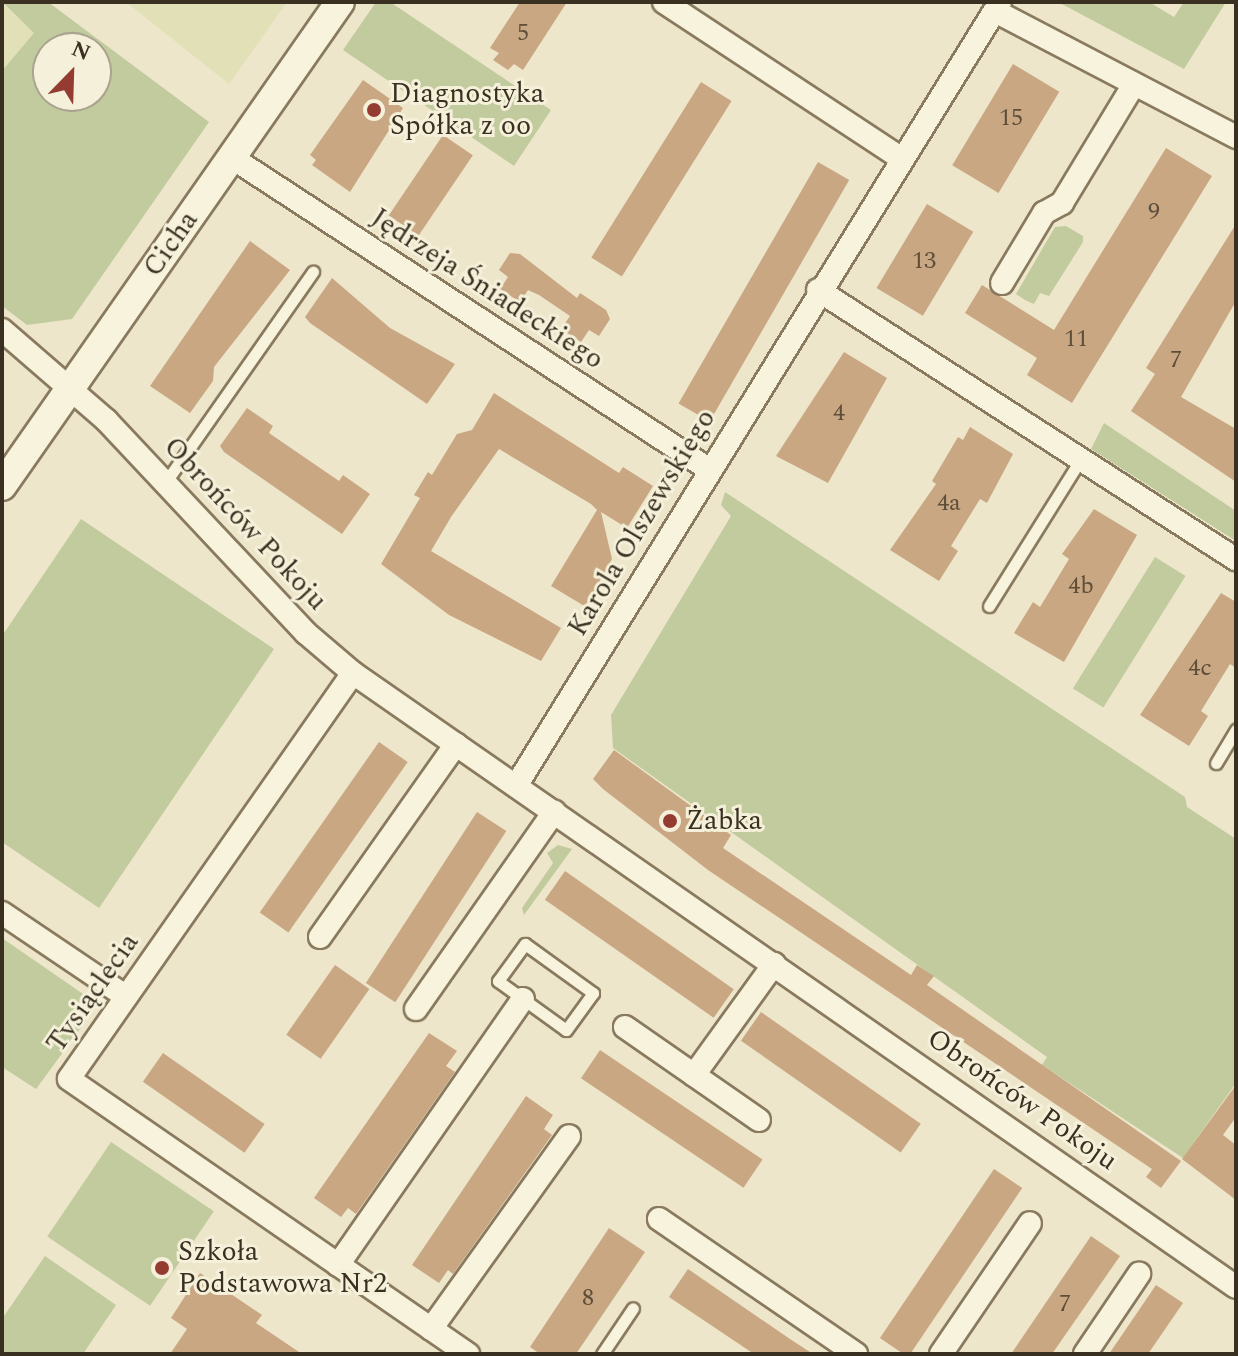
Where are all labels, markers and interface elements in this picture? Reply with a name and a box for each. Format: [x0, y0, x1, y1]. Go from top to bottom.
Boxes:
house number: 5 [517, 20, 529, 48]
north arrow [32, 32, 112, 112]
text: N [66, 33, 95, 70]
place label: Diagnostyka Spółka z oo [390, 77, 545, 143]
marker: Diagnostyka Spółka z oo [365, 101, 383, 119]
house number: 15 [999, 105, 1023, 133]
house number: 9 [1148, 199, 1160, 227]
street label: Jędrzeja Śniadeckiego [364, 201, 610, 377]
street label: Cicha [136, 205, 206, 283]
house number: 13 [912, 248, 936, 276]
house number: 11 [1064, 326, 1088, 354]
house number: 7 [1170, 347, 1182, 375]
house number: 4 [833, 400, 845, 428]
street label: Karola Olszewskiego [561, 404, 723, 642]
street label: Obrońców Pokoju [156, 430, 334, 618]
house number: 4a [937, 490, 961, 518]
house number: 4b [1068, 573, 1094, 601]
house number: 4c [1188, 655, 1212, 683]
place label: Żabka [686, 804, 762, 838]
marker: Żabka [661, 812, 679, 830]
street label: Tysiąclecia [40, 927, 146, 1059]
street label: Obrońców Pokoju [920, 1022, 1124, 1178]
place label: Szkoła Podstawowa Nr2 [178, 1235, 387, 1301]
marker: Szkoła Podstawowa Nr2 [153, 1259, 171, 1277]
house number: 8 [582, 1285, 594, 1313]
house number: 7 [1059, 1291, 1071, 1319]

